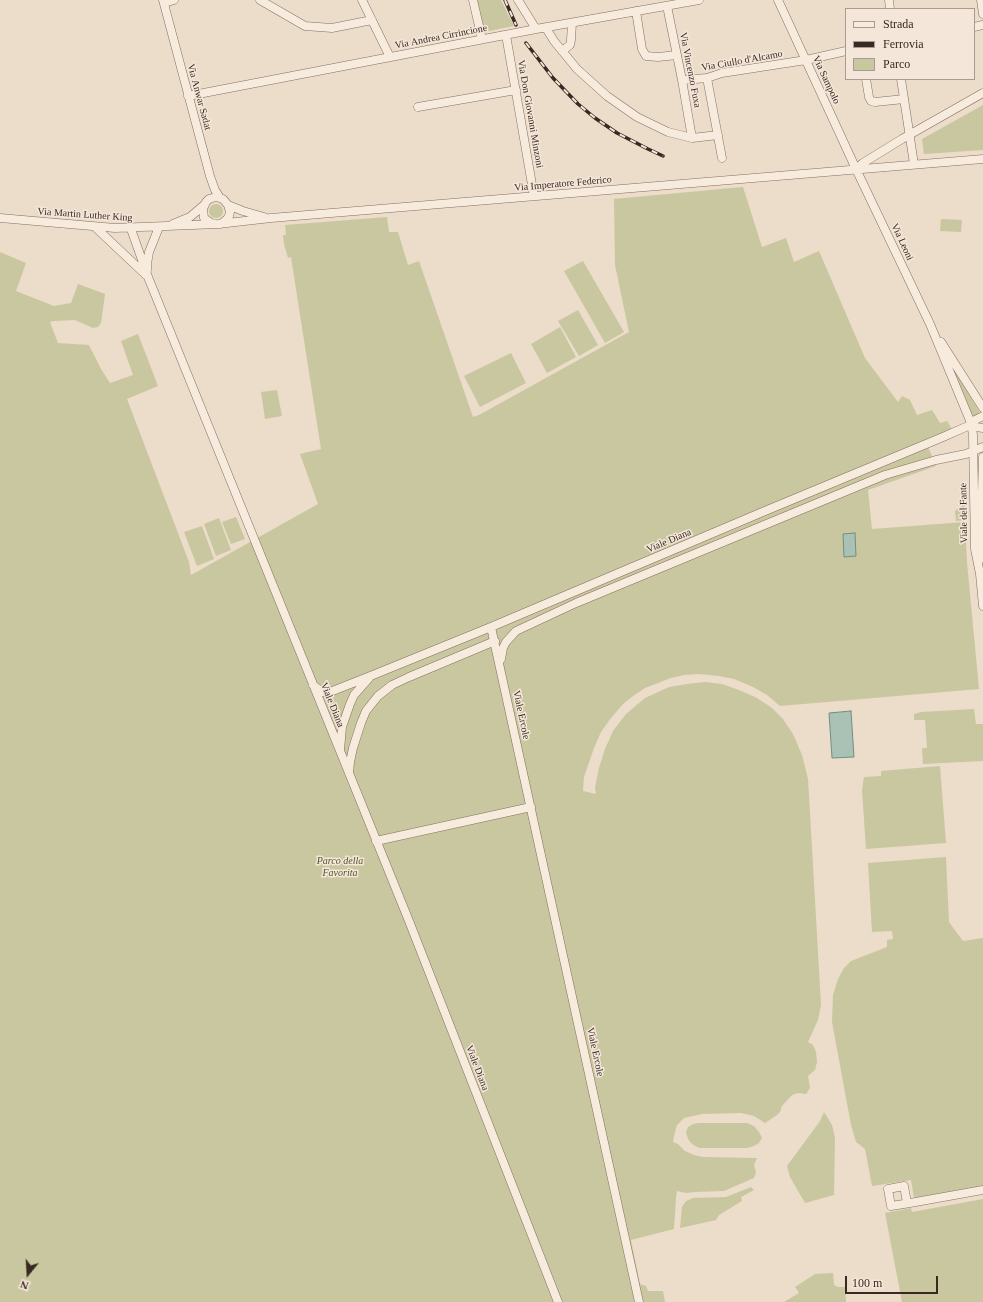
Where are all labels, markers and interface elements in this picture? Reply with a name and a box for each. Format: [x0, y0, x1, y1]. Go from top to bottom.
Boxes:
legend [845, 8, 975, 80]
text: Strada [883, 17, 914, 31]
street label: Via Andrea Cirrincione [394, 22, 488, 52]
street label: Via Vincenzo Fuxa [677, 31, 703, 109]
text: Ferrovia [883, 37, 924, 51]
street label: Via Ciullo d'Alcamo [700, 48, 784, 74]
street label: Via Sampolo [810, 54, 842, 106]
text: Parco [883, 57, 910, 71]
street label: Via Don Giovanni Minzoni [515, 59, 545, 169]
street label: Via Anwar Sadat [184, 62, 214, 132]
street label: Via Imperatore Federico [514, 174, 612, 194]
street label: Via Martin Luther King [37, 206, 133, 224]
street label: Via Leoni [888, 221, 916, 263]
street label: Viale del Fante [957, 483, 971, 543]
street label: Viale Diana [645, 526, 693, 556]
street label: Viale Diana [318, 681, 346, 729]
street label: Viale Ercole [510, 689, 532, 741]
park label: Parco della Favorita [317, 855, 363, 878]
street label: Viale Ercole [584, 1026, 606, 1078]
street label: Viale Diana [463, 1044, 491, 1092]
north arrow [8, 1254, 48, 1294]
scale bar [847, 1268, 940, 1294]
text: 100 m [852, 1276, 882, 1290]
text: N [19, 1278, 30, 1292]

